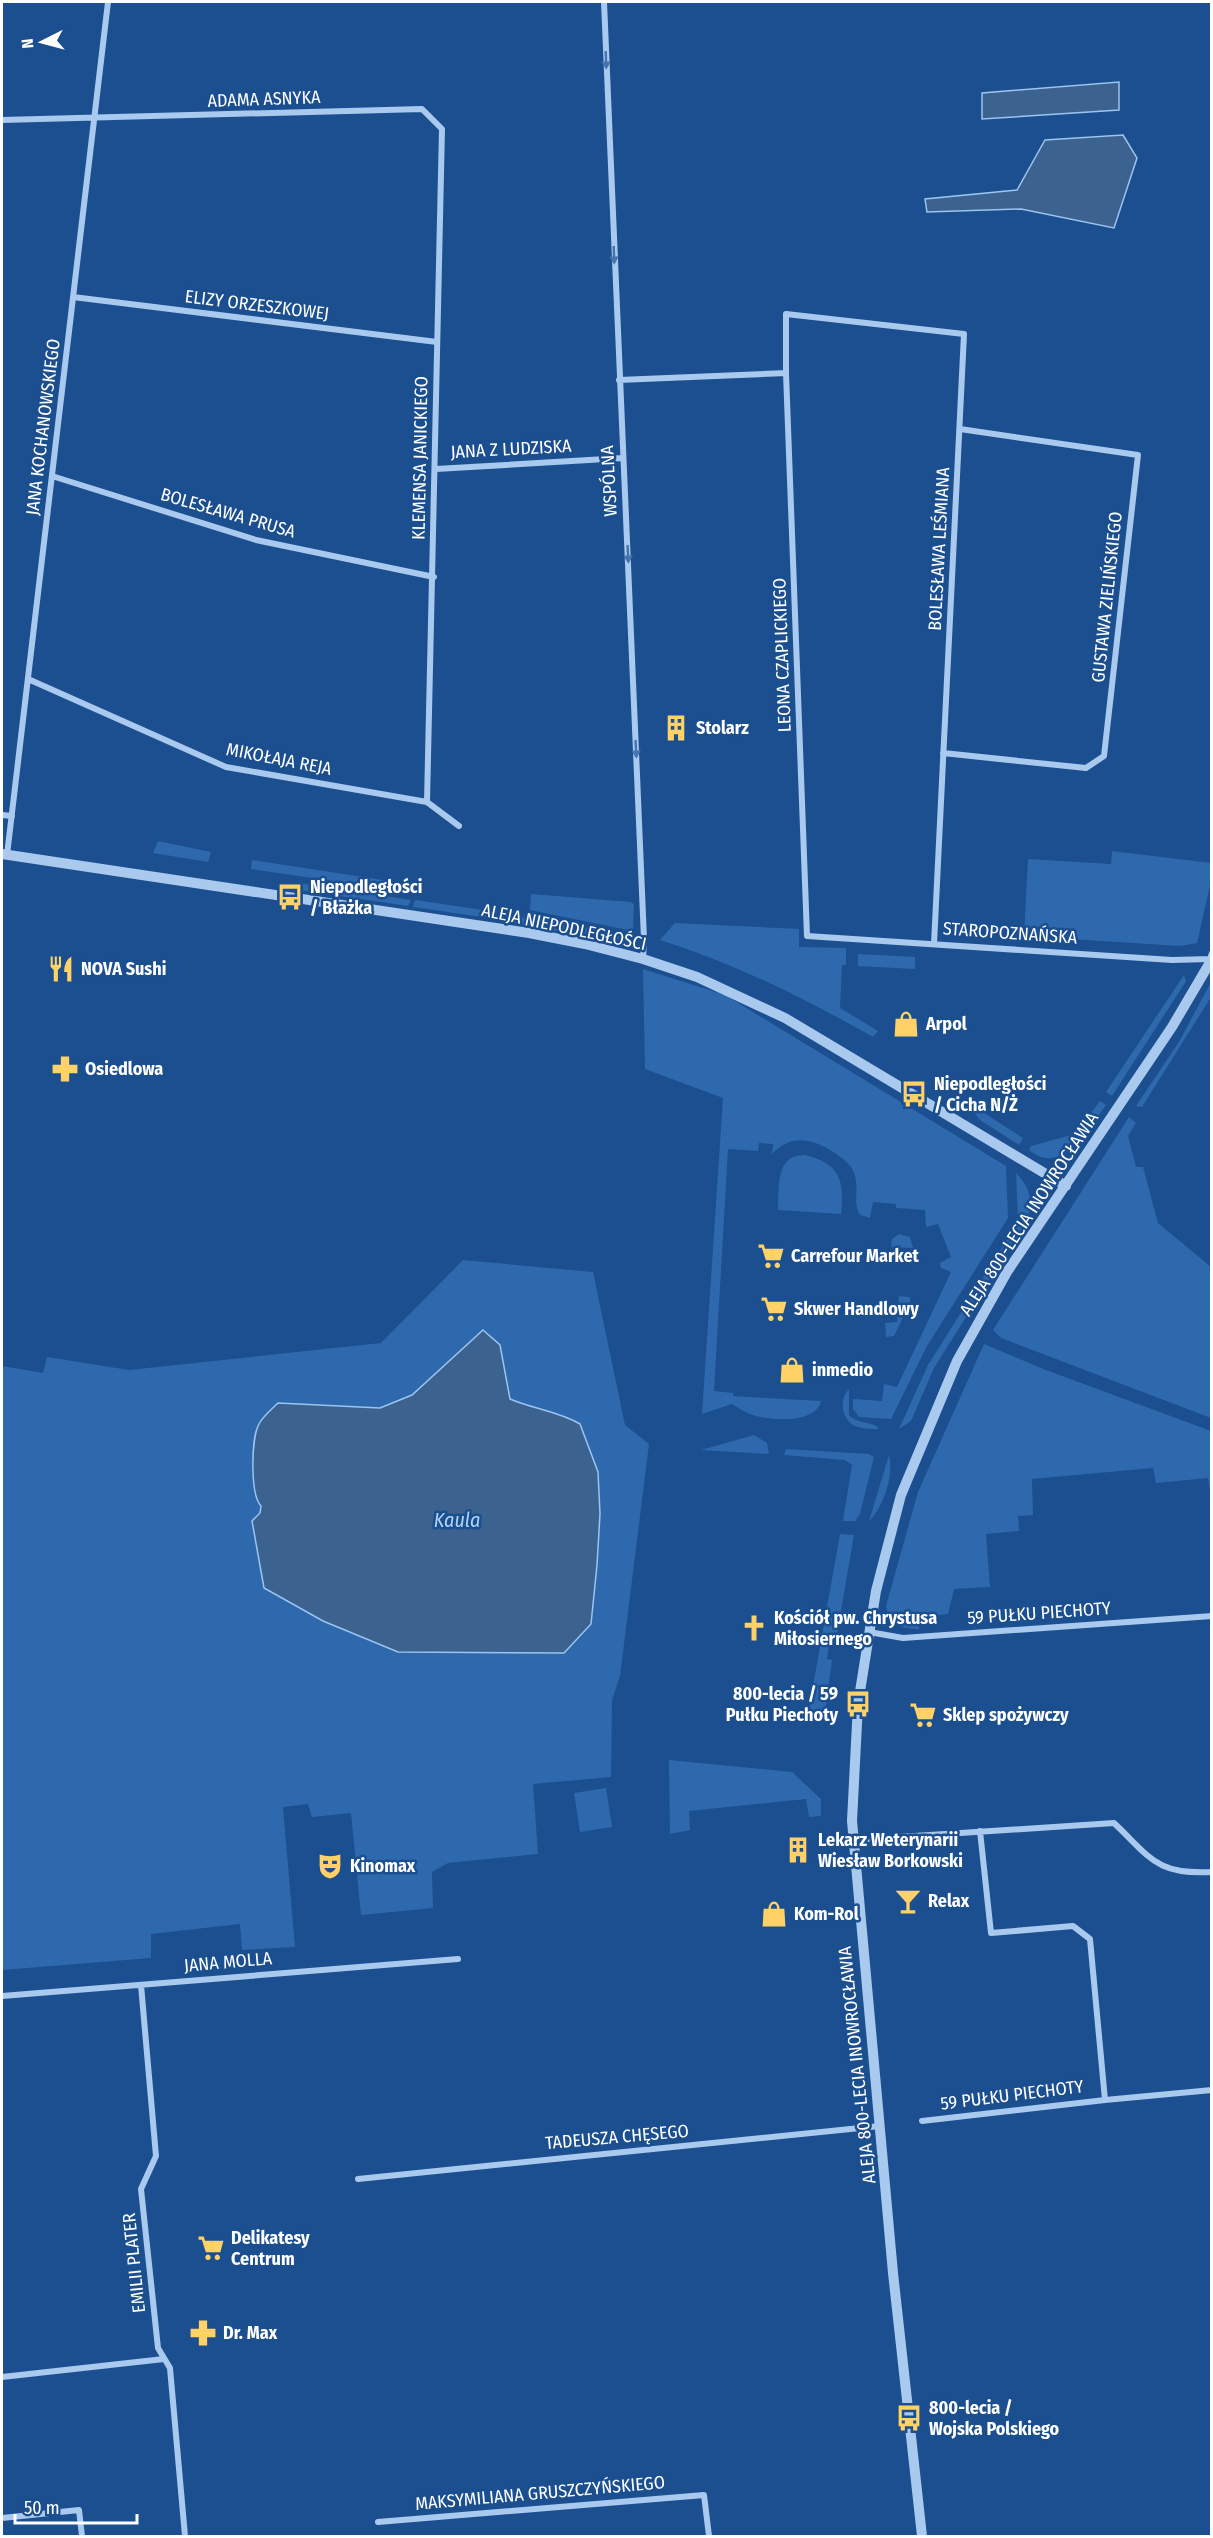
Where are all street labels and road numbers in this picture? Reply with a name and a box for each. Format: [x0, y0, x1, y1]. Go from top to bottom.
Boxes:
street label: ADAMA ASNYKA [207, 86, 321, 112]
street label: ELIZY ORZESZKOWEJ [184, 285, 330, 325]
street label: JANA KOCHANOWSKIEGO [21, 337, 65, 517]
street label: KLEMENSA JANICKIEGO [408, 376, 432, 540]
street label: JANA Z LUDZISKA [450, 435, 573, 463]
street label: WSPÓLNA [596, 444, 622, 517]
street label: BOLESŁAWA LEŚMIANA [924, 466, 954, 631]
street label: BOLESŁAWA PRUSA [158, 483, 298, 543]
street label: GUSTAWA ZIELIŃSKIEGO [1086, 510, 1127, 684]
street label: LEONA CZAPLICKIEGO [768, 577, 796, 733]
street label: MIKOŁAJA REJA [224, 738, 334, 780]
street label: ALEJA NIEPODLEGŁOŚCI [480, 899, 648, 955]
street label: STAROPOZNAŃSKA [942, 916, 1078, 949]
street label: ALEJA 800-LECIA INOWROCŁAWIA [955, 1108, 1103, 1320]
street label: 59 PUŁKU PIECHOTY [966, 1597, 1112, 1629]
street label: ALEJA 800-LECIA INOWROCŁAWIA [834, 1945, 880, 2185]
street label: JANA MOLLA [183, 1947, 273, 1977]
street label: 59 PUŁKU PIECHOTY [939, 2075, 1085, 2115]
street label: TADEUSZA CHĘSEGO [544, 2120, 690, 2154]
street label: EMILII PLATER [118, 2212, 150, 2314]
street label: MAKSYMILIANA GRUSZCZYŃSKIEGO [414, 2470, 666, 2515]

